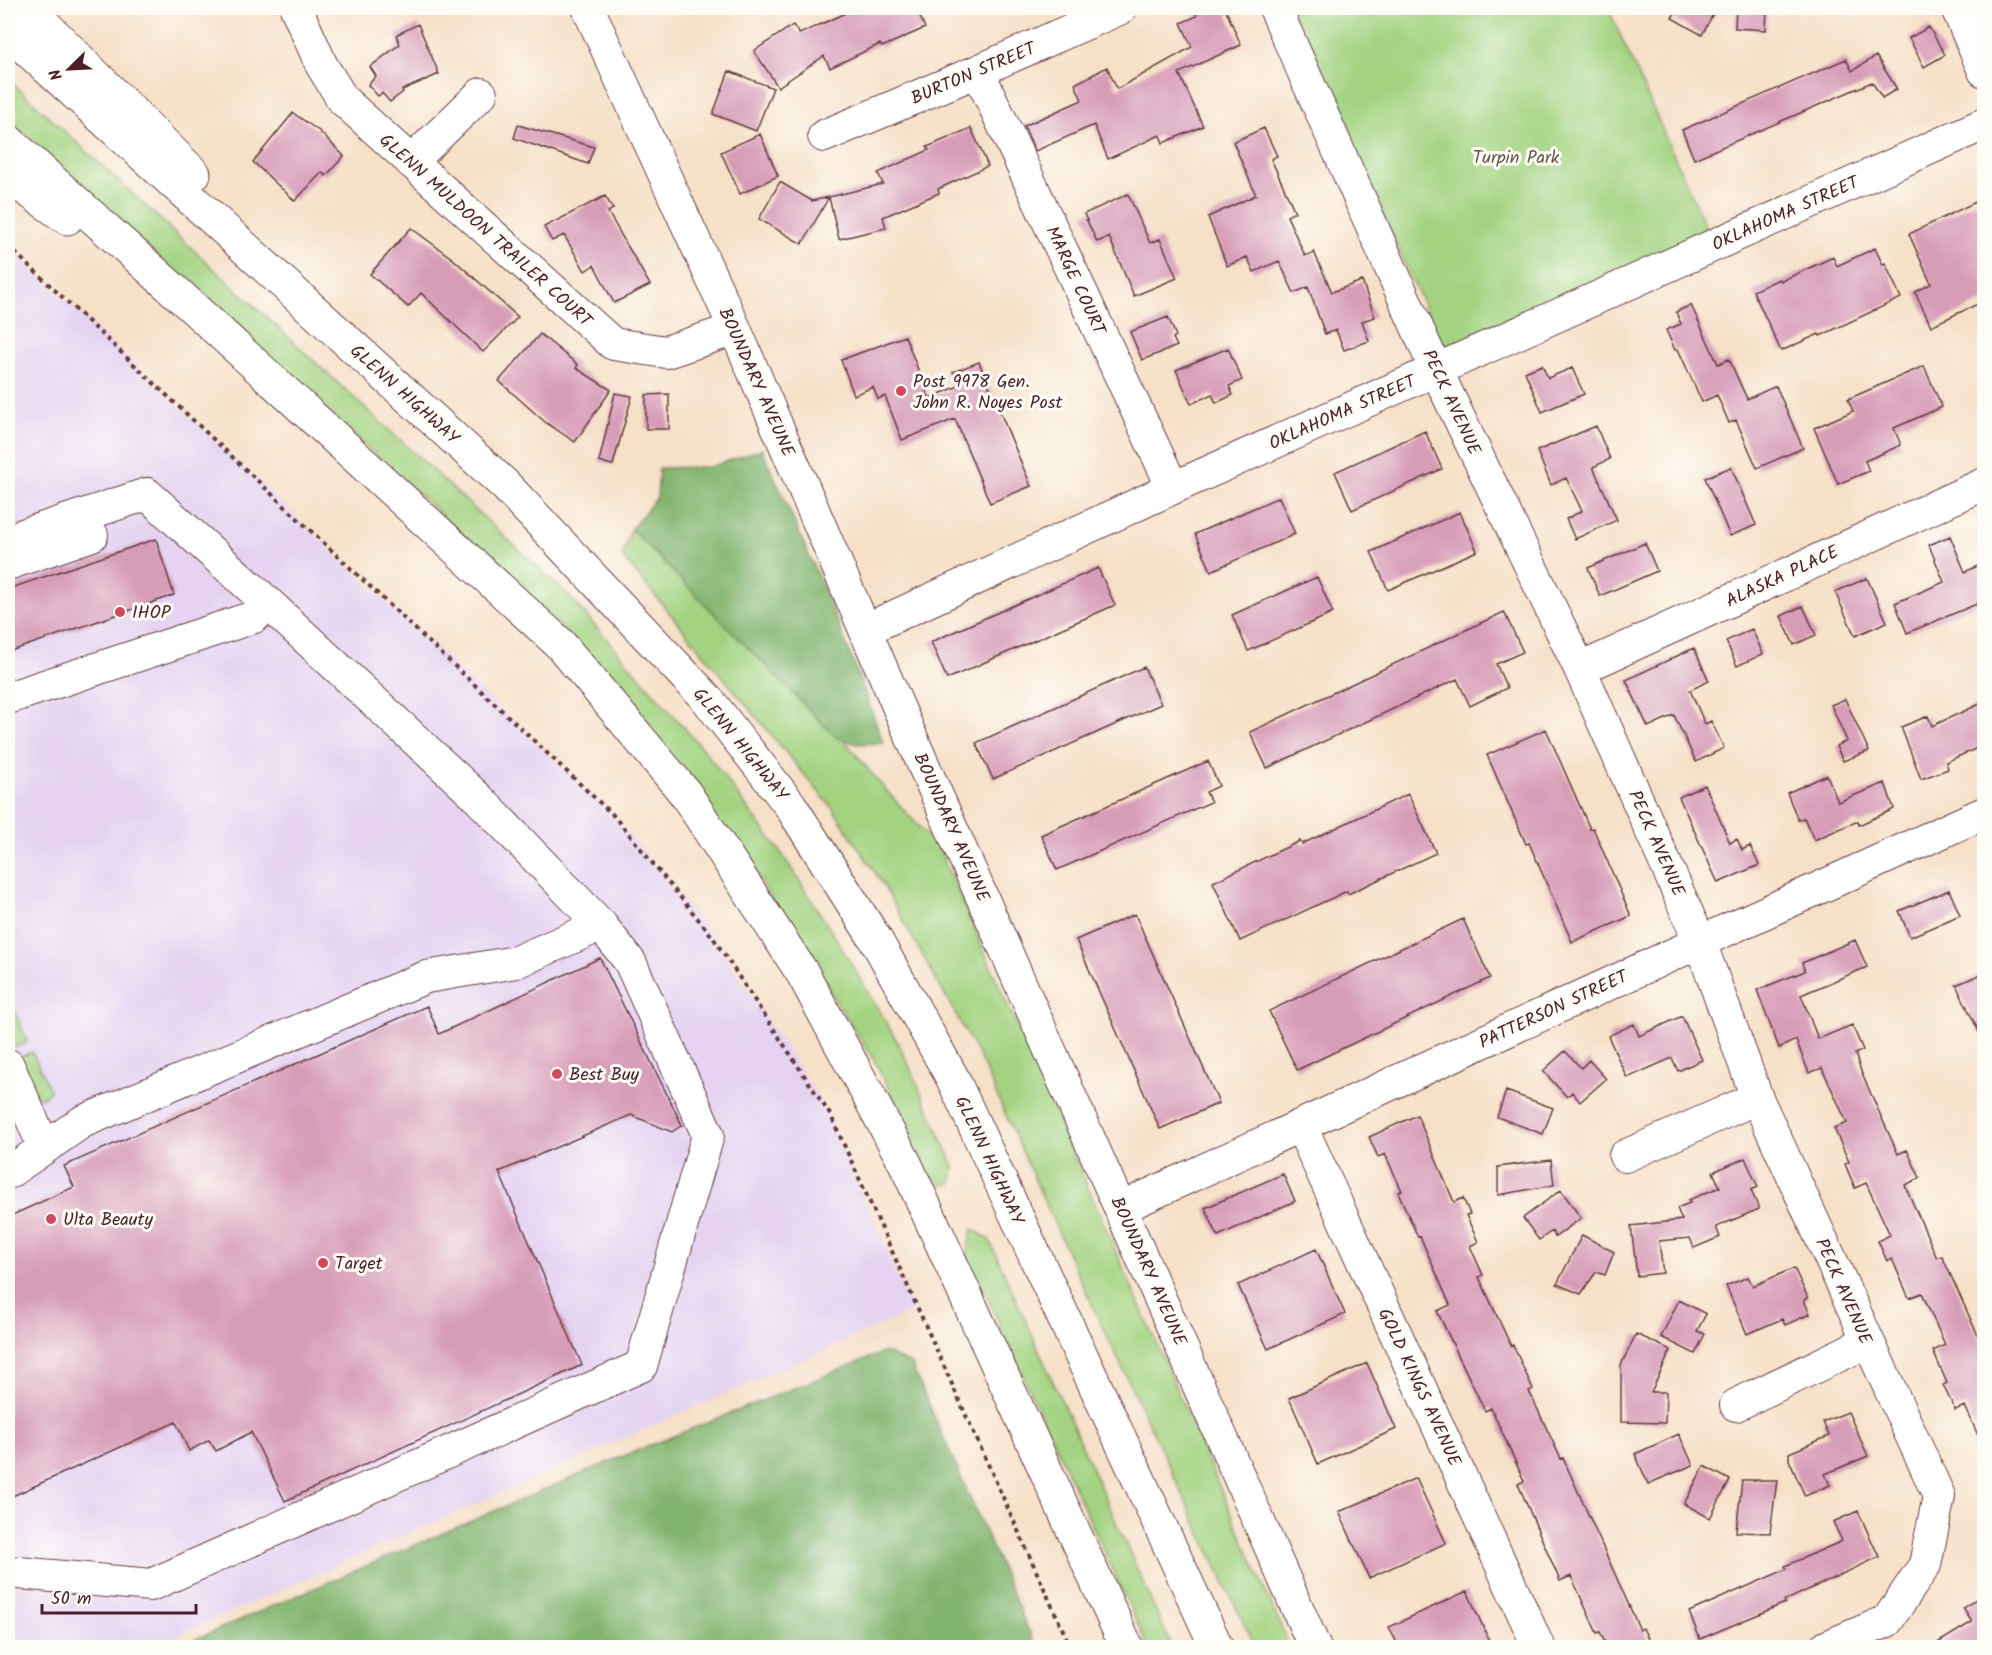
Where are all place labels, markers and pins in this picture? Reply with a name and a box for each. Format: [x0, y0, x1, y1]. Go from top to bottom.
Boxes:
place label: Post 9978 Gen. John R. Noyes Post [913, 368, 1063, 418]
marker: Post 9978 Gen. John R. Noyes Post [894, 384, 908, 398]
place label: IHOP [132, 599, 172, 628]
marker: IHOP [113, 605, 127, 619]
place label: Best Buy [569, 1061, 640, 1090]
marker: Best Buy [550, 1067, 564, 1081]
place label: Ulta Beauty [63, 1206, 153, 1235]
marker: Ulta Beauty [44, 1212, 58, 1226]
place label: Target [335, 1250, 384, 1279]
marker: Target [316, 1256, 330, 1270]

